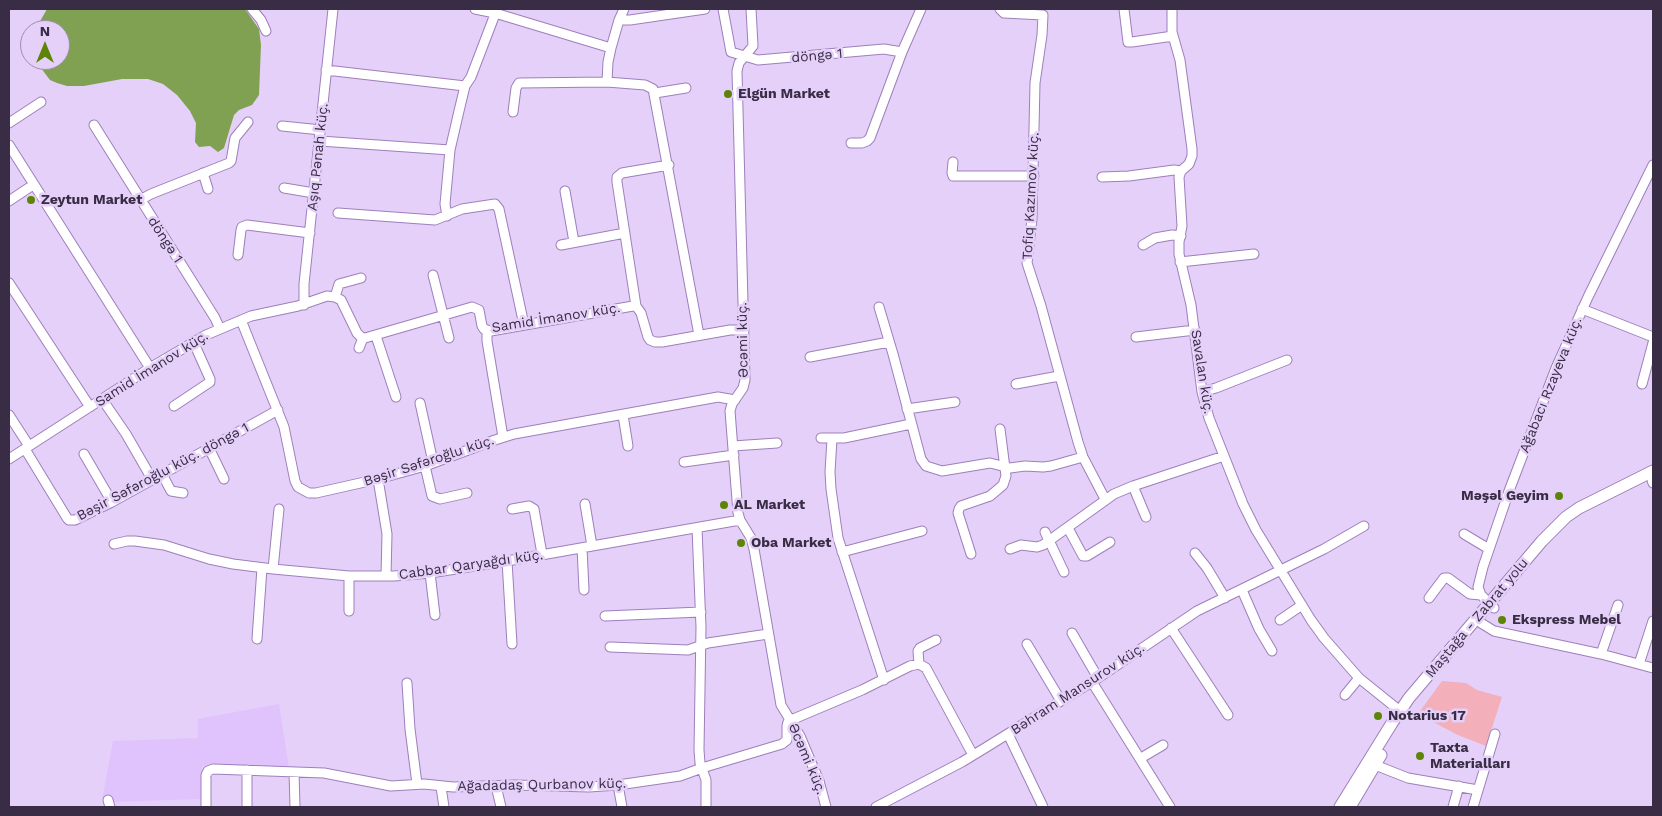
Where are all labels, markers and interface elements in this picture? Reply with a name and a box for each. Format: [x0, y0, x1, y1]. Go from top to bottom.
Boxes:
north arrow [20, 20, 70, 70]
text: N [40, 23, 50, 39]
street label: döngə 1 [791, 45, 843, 67]
place label: Elgün Market [738, 86, 830, 102]
marker: Elgün Market [722, 88, 734, 100]
street label: Aşıq Pənah küç. [304, 102, 332, 212]
street label: Tofiq Kazımov küç. [1019, 132, 1043, 260]
place label: Zeytun Market [41, 192, 142, 208]
marker: Zeytun Market [25, 194, 37, 206]
street label: döngə 1 [144, 214, 186, 266]
street label: Samid İmanov küç. [490, 300, 622, 336]
street label: Əcəmi küç. [734, 302, 752, 378]
street label: Ağabacı Rzayeva küç. [1516, 315, 1586, 455]
street label: Samid İmanov küç. [92, 327, 212, 411]
street label: Savalan küç. [1187, 329, 1217, 415]
street label: Bəşir Səfəroğlu küç. döngə 1 [74, 419, 252, 525]
street label: Bəşir Səfəroğlu küç. [362, 432, 496, 490]
place label: Məşəl Geyim [1461, 488, 1549, 504]
marker: Məşəl Geyim [1553, 490, 1565, 502]
place label: AL Market [734, 497, 805, 513]
marker: AL Market [718, 499, 730, 511]
place label: Oba Market [751, 535, 831, 551]
marker: Oba Market [735, 537, 747, 549]
street label: Cabbar Qaryağdı küç. [398, 547, 544, 583]
street label: Maştağa - Zabrat yolu [1422, 555, 1532, 681]
place label: Ekspress Mebel [1512, 612, 1621, 628]
marker: Ekspress Mebel [1496, 614, 1508, 626]
street label: Bəhram Mansurov küç. [1008, 639, 1148, 739]
place label: Notarius 17 [1388, 708, 1466, 724]
marker: Notarius 17 [1372, 710, 1384, 722]
street label: Əcəmi küç. [784, 721, 830, 797]
place label: Taxta Materialları [1430, 740, 1510, 772]
marker: Taxta Materialları [1414, 750, 1426, 762]
street label: Ağadadaş Qurbanov küç. [457, 775, 627, 795]

